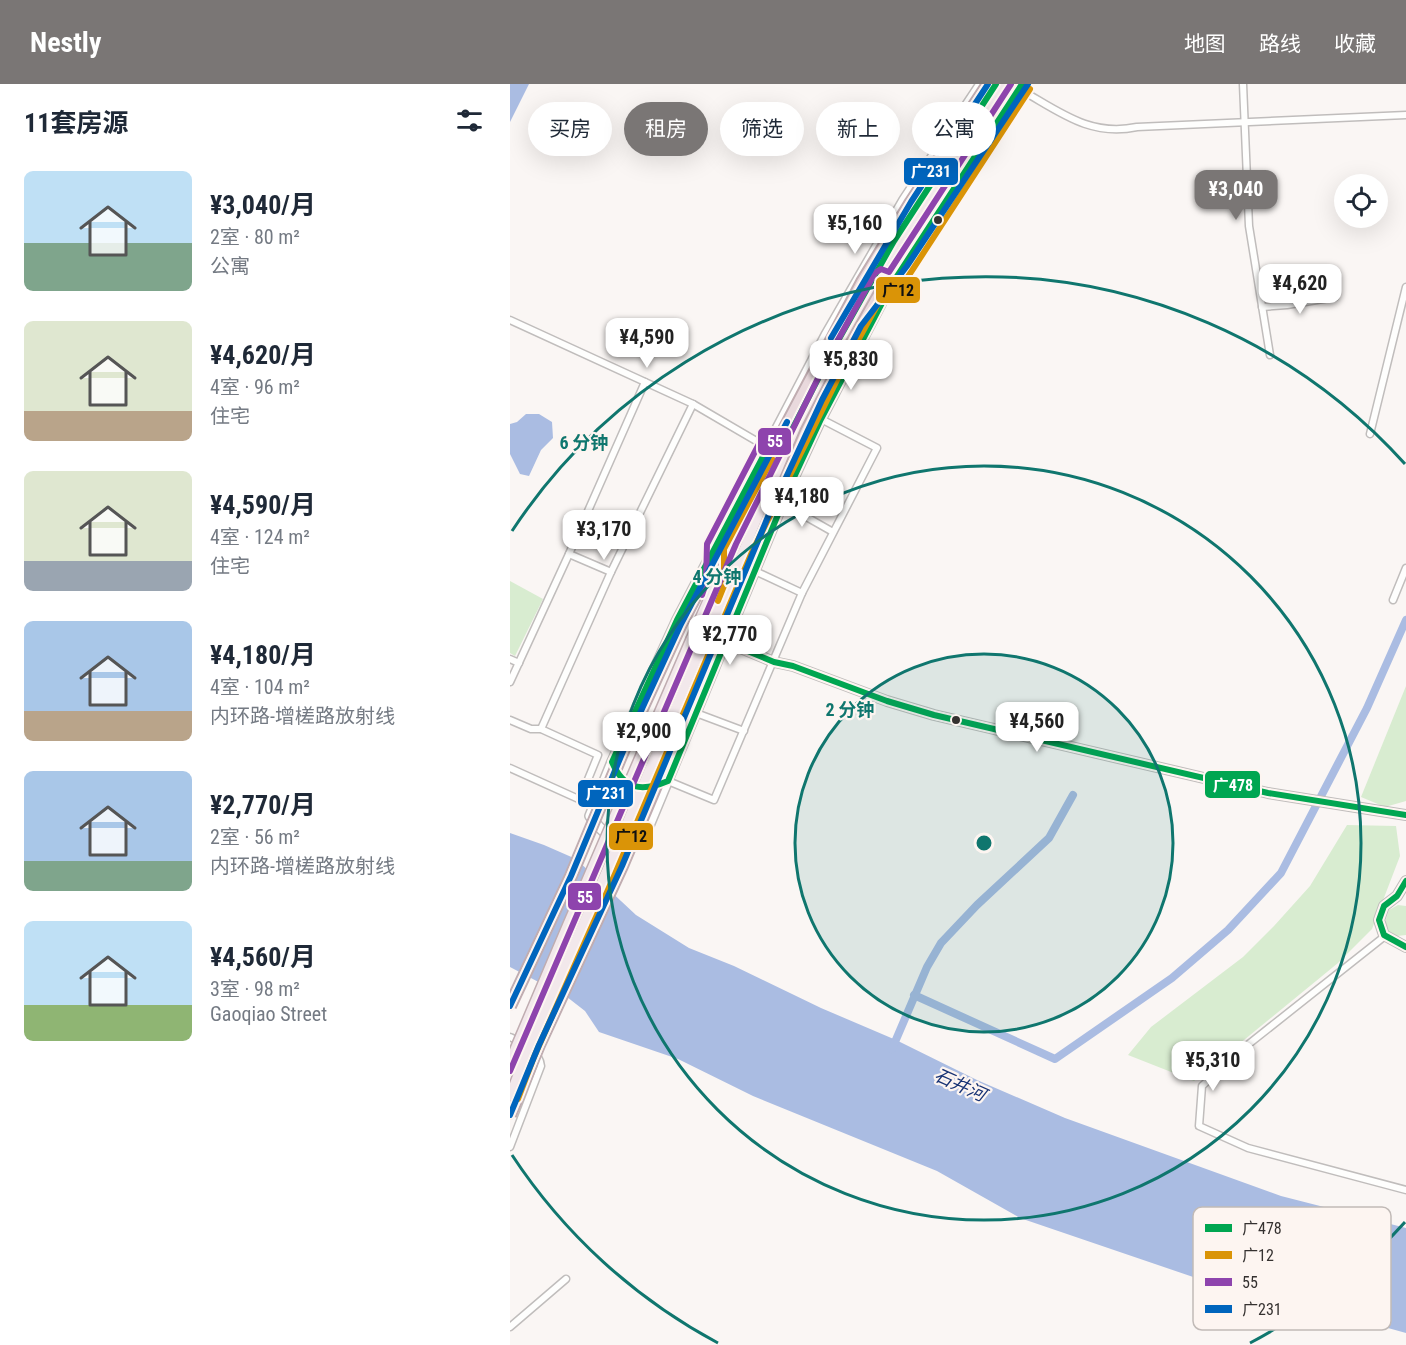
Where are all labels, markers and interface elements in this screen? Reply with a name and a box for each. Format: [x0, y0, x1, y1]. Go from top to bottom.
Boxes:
text: Nestly [30, 26, 101, 59]
text: 地图 [1184, 32, 1226, 56]
text: 路线 [1259, 32, 1301, 56]
text: 收藏 [1334, 32, 1376, 56]
chip: 买房 [528, 102, 612, 156]
chip: 租房 [624, 102, 708, 156]
chip: 筛选 [720, 102, 804, 156]
chip: 新上 [816, 102, 900, 156]
chip: 公寓 [912, 102, 996, 156]
icon: filters [453, 104, 486, 137]
text: 11套房源 [24, 108, 128, 138]
line badge: 广231 [903, 157, 959, 186]
text: 广231 [911, 162, 951, 181]
pin: ¥3,040 [1187, 170, 1285, 221]
map controls [1334, 174, 1388, 228]
button: locate [1334, 174, 1388, 228]
text: ¥3,040 [1209, 177, 1263, 201]
text: ¥3,040/月 [210, 190, 316, 220]
icon: home [72, 195, 144, 267]
pin: ¥5,160 [806, 204, 904, 255]
text: ¥5,160 [828, 211, 882, 235]
unlabelled marker [932, 214, 944, 226]
text: 2室 · 80 m² [210, 225, 300, 249]
text: 公寓 [210, 254, 250, 278]
pin: ¥4,620 [1251, 264, 1349, 315]
text: ¥4,620 [1273, 271, 1327, 295]
line badge: 广12 [875, 276, 921, 304]
text: 广12 [882, 281, 914, 300]
pin: ¥4,590 [598, 318, 696, 369]
text: ¥4,590 [620, 325, 674, 349]
text: ¥4,620/月 [210, 340, 316, 370]
pin: ¥5,830 [802, 340, 900, 391]
icon: home [72, 345, 144, 417]
text: ¥5,830 [824, 347, 878, 371]
text: 4室 · 96 m² [210, 375, 300, 399]
text: 住宅 [210, 404, 250, 428]
line badge: 55 [757, 427, 792, 456]
text: 6 分钟 [559, 432, 609, 453]
text: 55 [767, 432, 783, 451]
pin: ¥4,180 [753, 477, 851, 528]
text: ¥4,180 [775, 484, 829, 508]
text: ¥4,590/月 [210, 490, 316, 520]
icon: home [72, 495, 144, 567]
pin: ¥3,170 [555, 510, 653, 561]
text: ¥3,170 [577, 517, 631, 541]
text: 4室 · 124 m² [210, 525, 310, 549]
text: 住宅 [210, 554, 250, 578]
text: 4 分钟 [692, 566, 742, 587]
pin: ¥2,770 [681, 615, 779, 666]
text: ¥2,770 [703, 622, 757, 646]
text: ¥4,180/月 [210, 640, 316, 670]
icon: home [72, 645, 144, 717]
text: 4室 · 104 m² [210, 675, 310, 699]
text: 2 分钟 [825, 699, 875, 720]
pin: ¥4,560 [988, 702, 1086, 753]
text: 内环路-增槎路放射线 [210, 704, 395, 728]
text: ¥4,560 [1010, 709, 1064, 733]
pin: ¥2,900 [595, 712, 693, 763]
unlabelled marker [950, 714, 962, 726]
text: ¥2,900 [617, 719, 671, 743]
line badge: 广478 [1204, 770, 1261, 799]
text: 广478 [1213, 776, 1253, 795]
line badge: 广231 [577, 779, 634, 808]
text: 广231 [586, 784, 626, 803]
text: ¥2,770/月 [210, 790, 316, 820]
icon: home [72, 795, 144, 867]
line badge: 广12 [608, 822, 654, 851]
text: 2室 · 56 m² [210, 825, 300, 849]
text: 广12 [615, 827, 647, 846]
centre of rings [974, 833, 994, 853]
text: 内环路-增槎路放射线 [210, 854, 395, 878]
line badge: 55 [567, 882, 602, 911]
text: 55 [577, 888, 593, 907]
text: ¥4,560/月 [210, 942, 316, 972]
icon: home [72, 945, 144, 1017]
text: 3室 · 98 m² [210, 977, 300, 1001]
text: Gaoqiao Street [210, 1002, 327, 1026]
pin: ¥5,310 [1164, 1041, 1262, 1092]
text: ¥5,310 [1186, 1048, 1240, 1072]
water label: 石井河 [931, 1064, 992, 1106]
legend [1193, 1207, 1391, 1330]
text: 广478 [1242, 1219, 1282, 1238]
text: 广12 [1242, 1246, 1274, 1265]
text: 55 [1242, 1273, 1258, 1292]
text: 广231 [1242, 1300, 1282, 1319]

